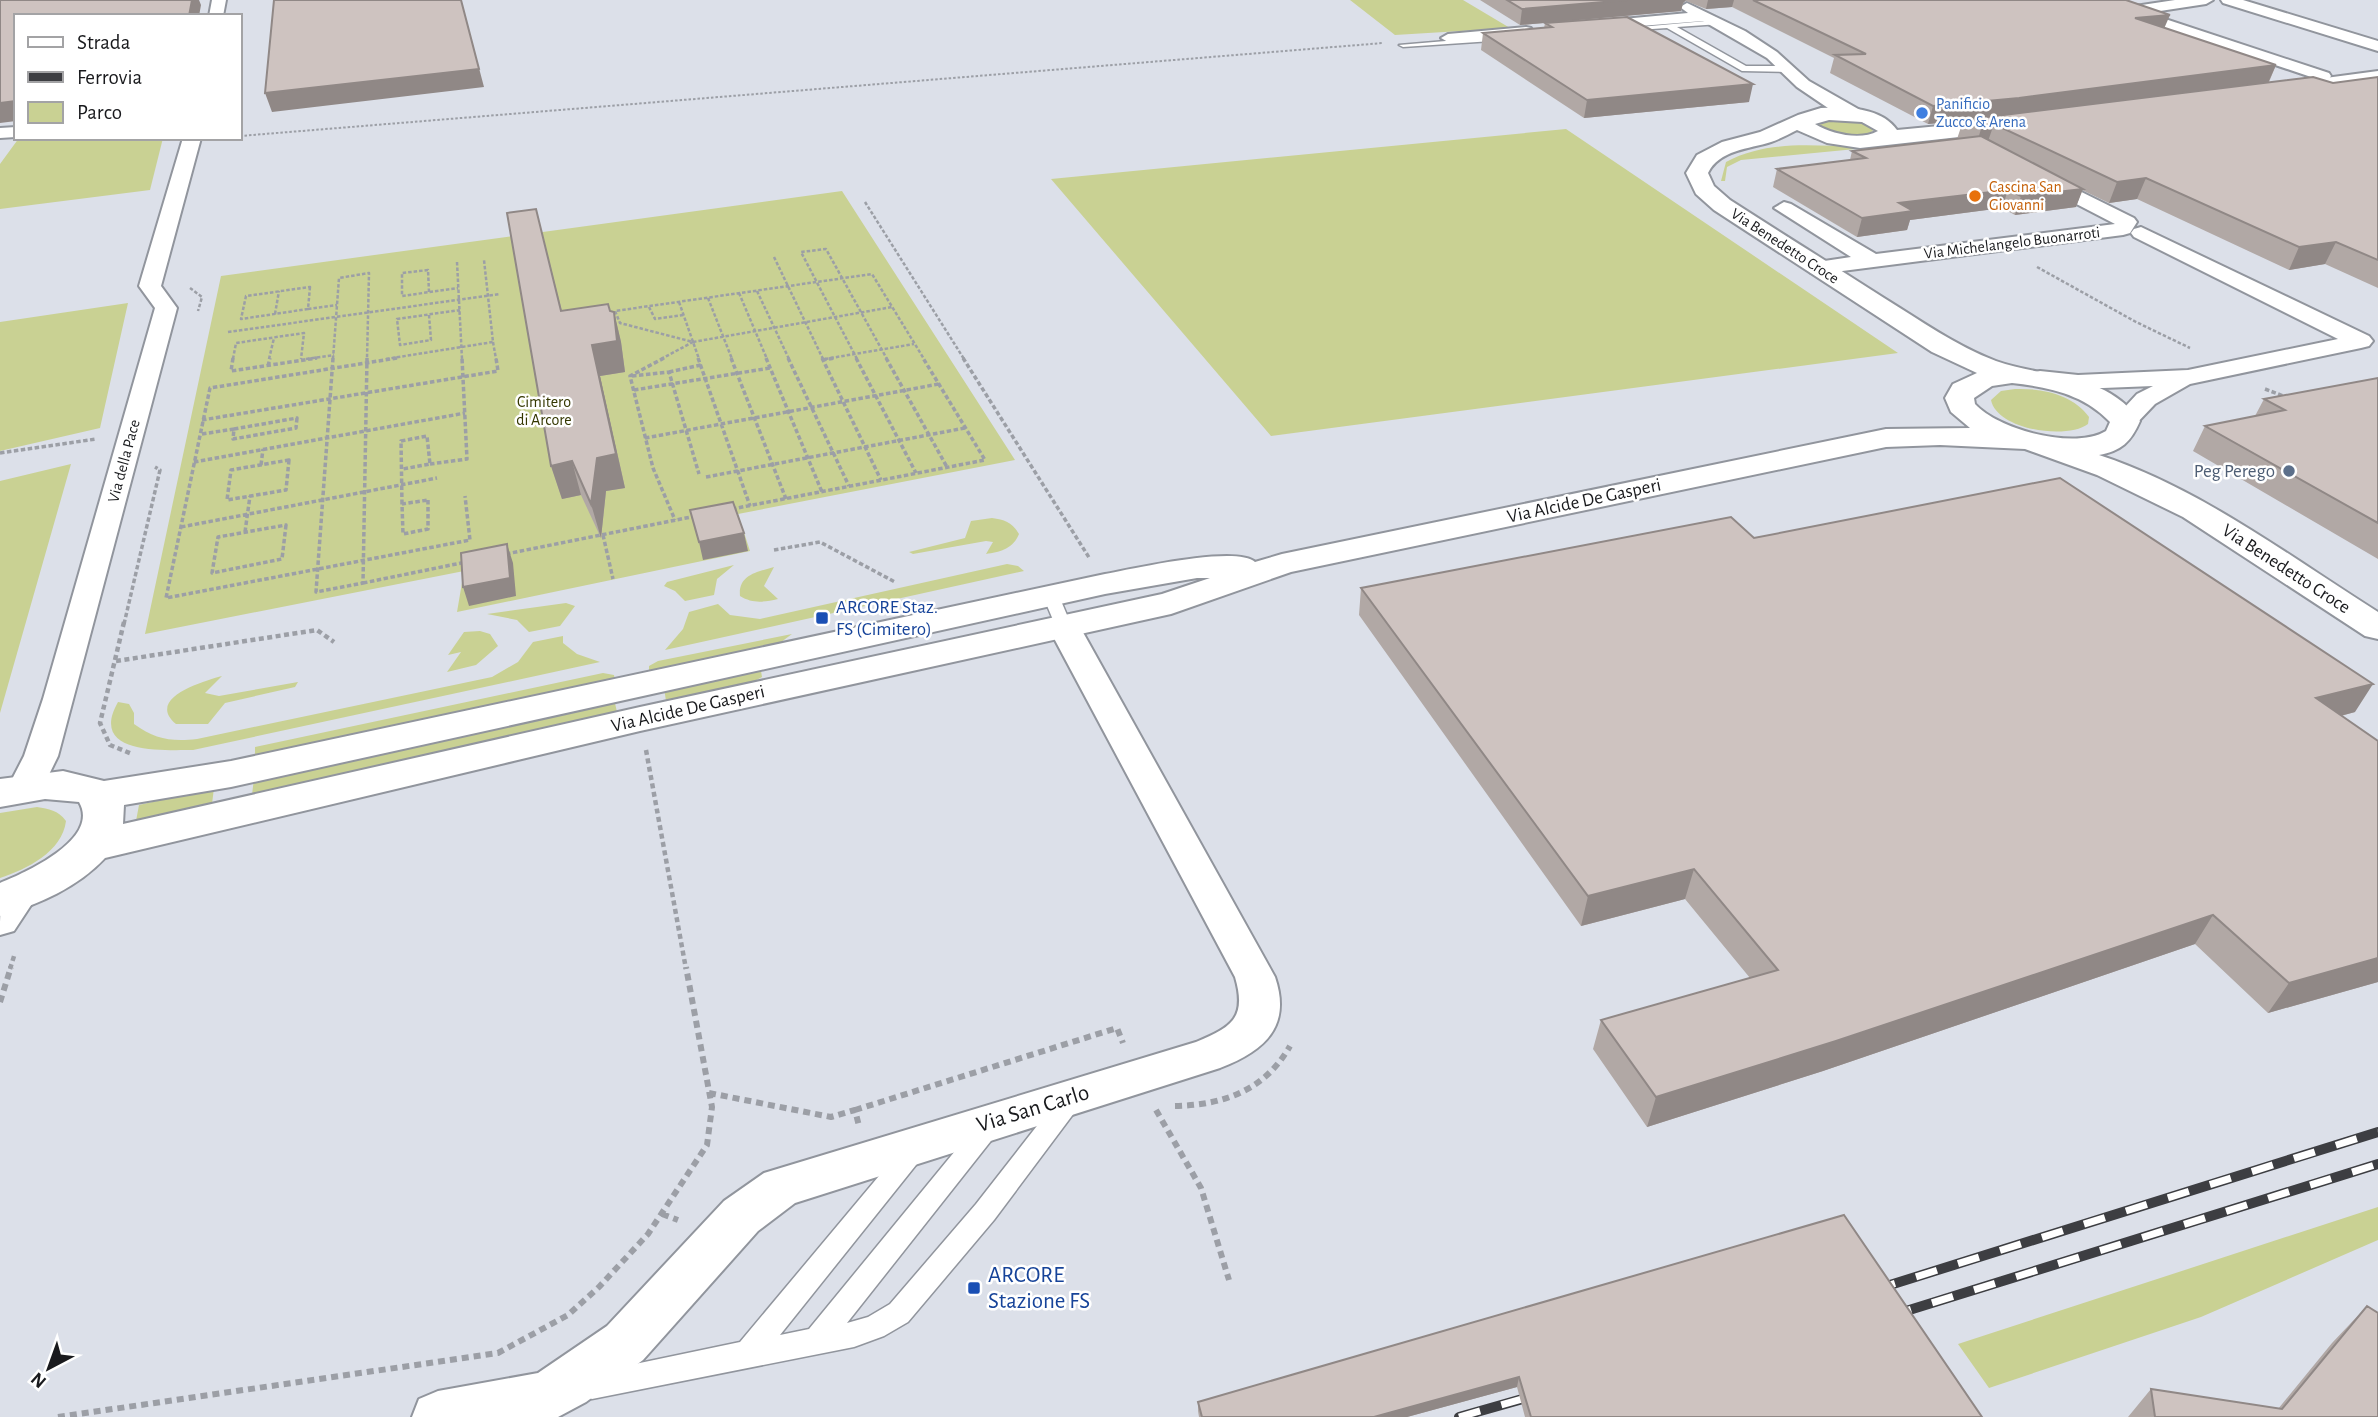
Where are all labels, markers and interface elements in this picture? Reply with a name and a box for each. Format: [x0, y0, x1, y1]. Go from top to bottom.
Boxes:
legend [14, 14, 242, 140]
text: Strada [77, 32, 131, 53]
text: Ferrovia [77, 67, 143, 88]
place label: Panificio Zucco & Arena [1936, 96, 2026, 130]
text: Parco [77, 102, 122, 123]
marker: Panificio Zucco & Arena [1914, 105, 1930, 121]
place label: Cascina San Giovanni [1989, 179, 2062, 213]
marker: Cascina San Giovanni [1967, 188, 1983, 204]
street label: Via Benedetto Croce [1728, 205, 1842, 287]
street label: Via Michelangelo Buonarroti [1923, 224, 2101, 262]
park label: Cimitero di Arcore [516, 394, 572, 428]
street label: Via della Pace [105, 418, 143, 504]
place label: Peg Perego [2194, 462, 2275, 481]
marker: Peg Perego [2281, 463, 2297, 479]
street label: Via Alcide De Gasperi [1505, 475, 1663, 527]
street label: Via Benedetto Croce [2219, 521, 2353, 617]
place label: ARCORE Staz. FS (Cimitero) [836, 598, 938, 639]
marker: ARCORE Staz. FS (Cimitero) [814, 610, 830, 626]
street label: Via Alcide De Gasperi [609, 682, 767, 736]
street label: Via San Carlo [974, 1081, 1092, 1137]
place label: ARCORE Stazione FS [988, 1264, 1090, 1313]
marker: ARCORE Stazione FS [966, 1280, 982, 1296]
north arrow [14, 1333, 84, 1403]
text: N [28, 1368, 50, 1391]

